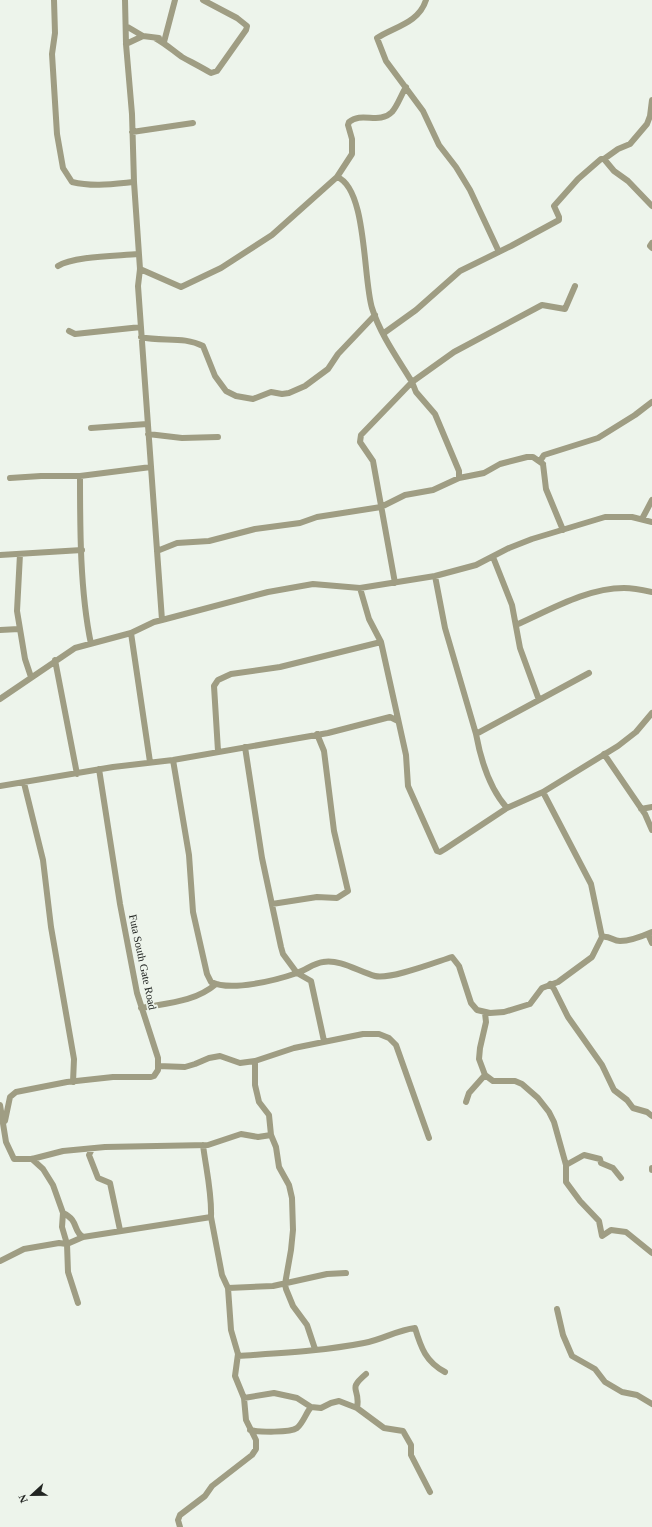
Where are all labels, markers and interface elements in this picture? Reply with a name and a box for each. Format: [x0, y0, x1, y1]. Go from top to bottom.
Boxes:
street label: Futa South Gate Road [127, 913, 159, 1011]
north arrow [12, 1475, 52, 1515]
text: N [16, 1493, 30, 1505]

